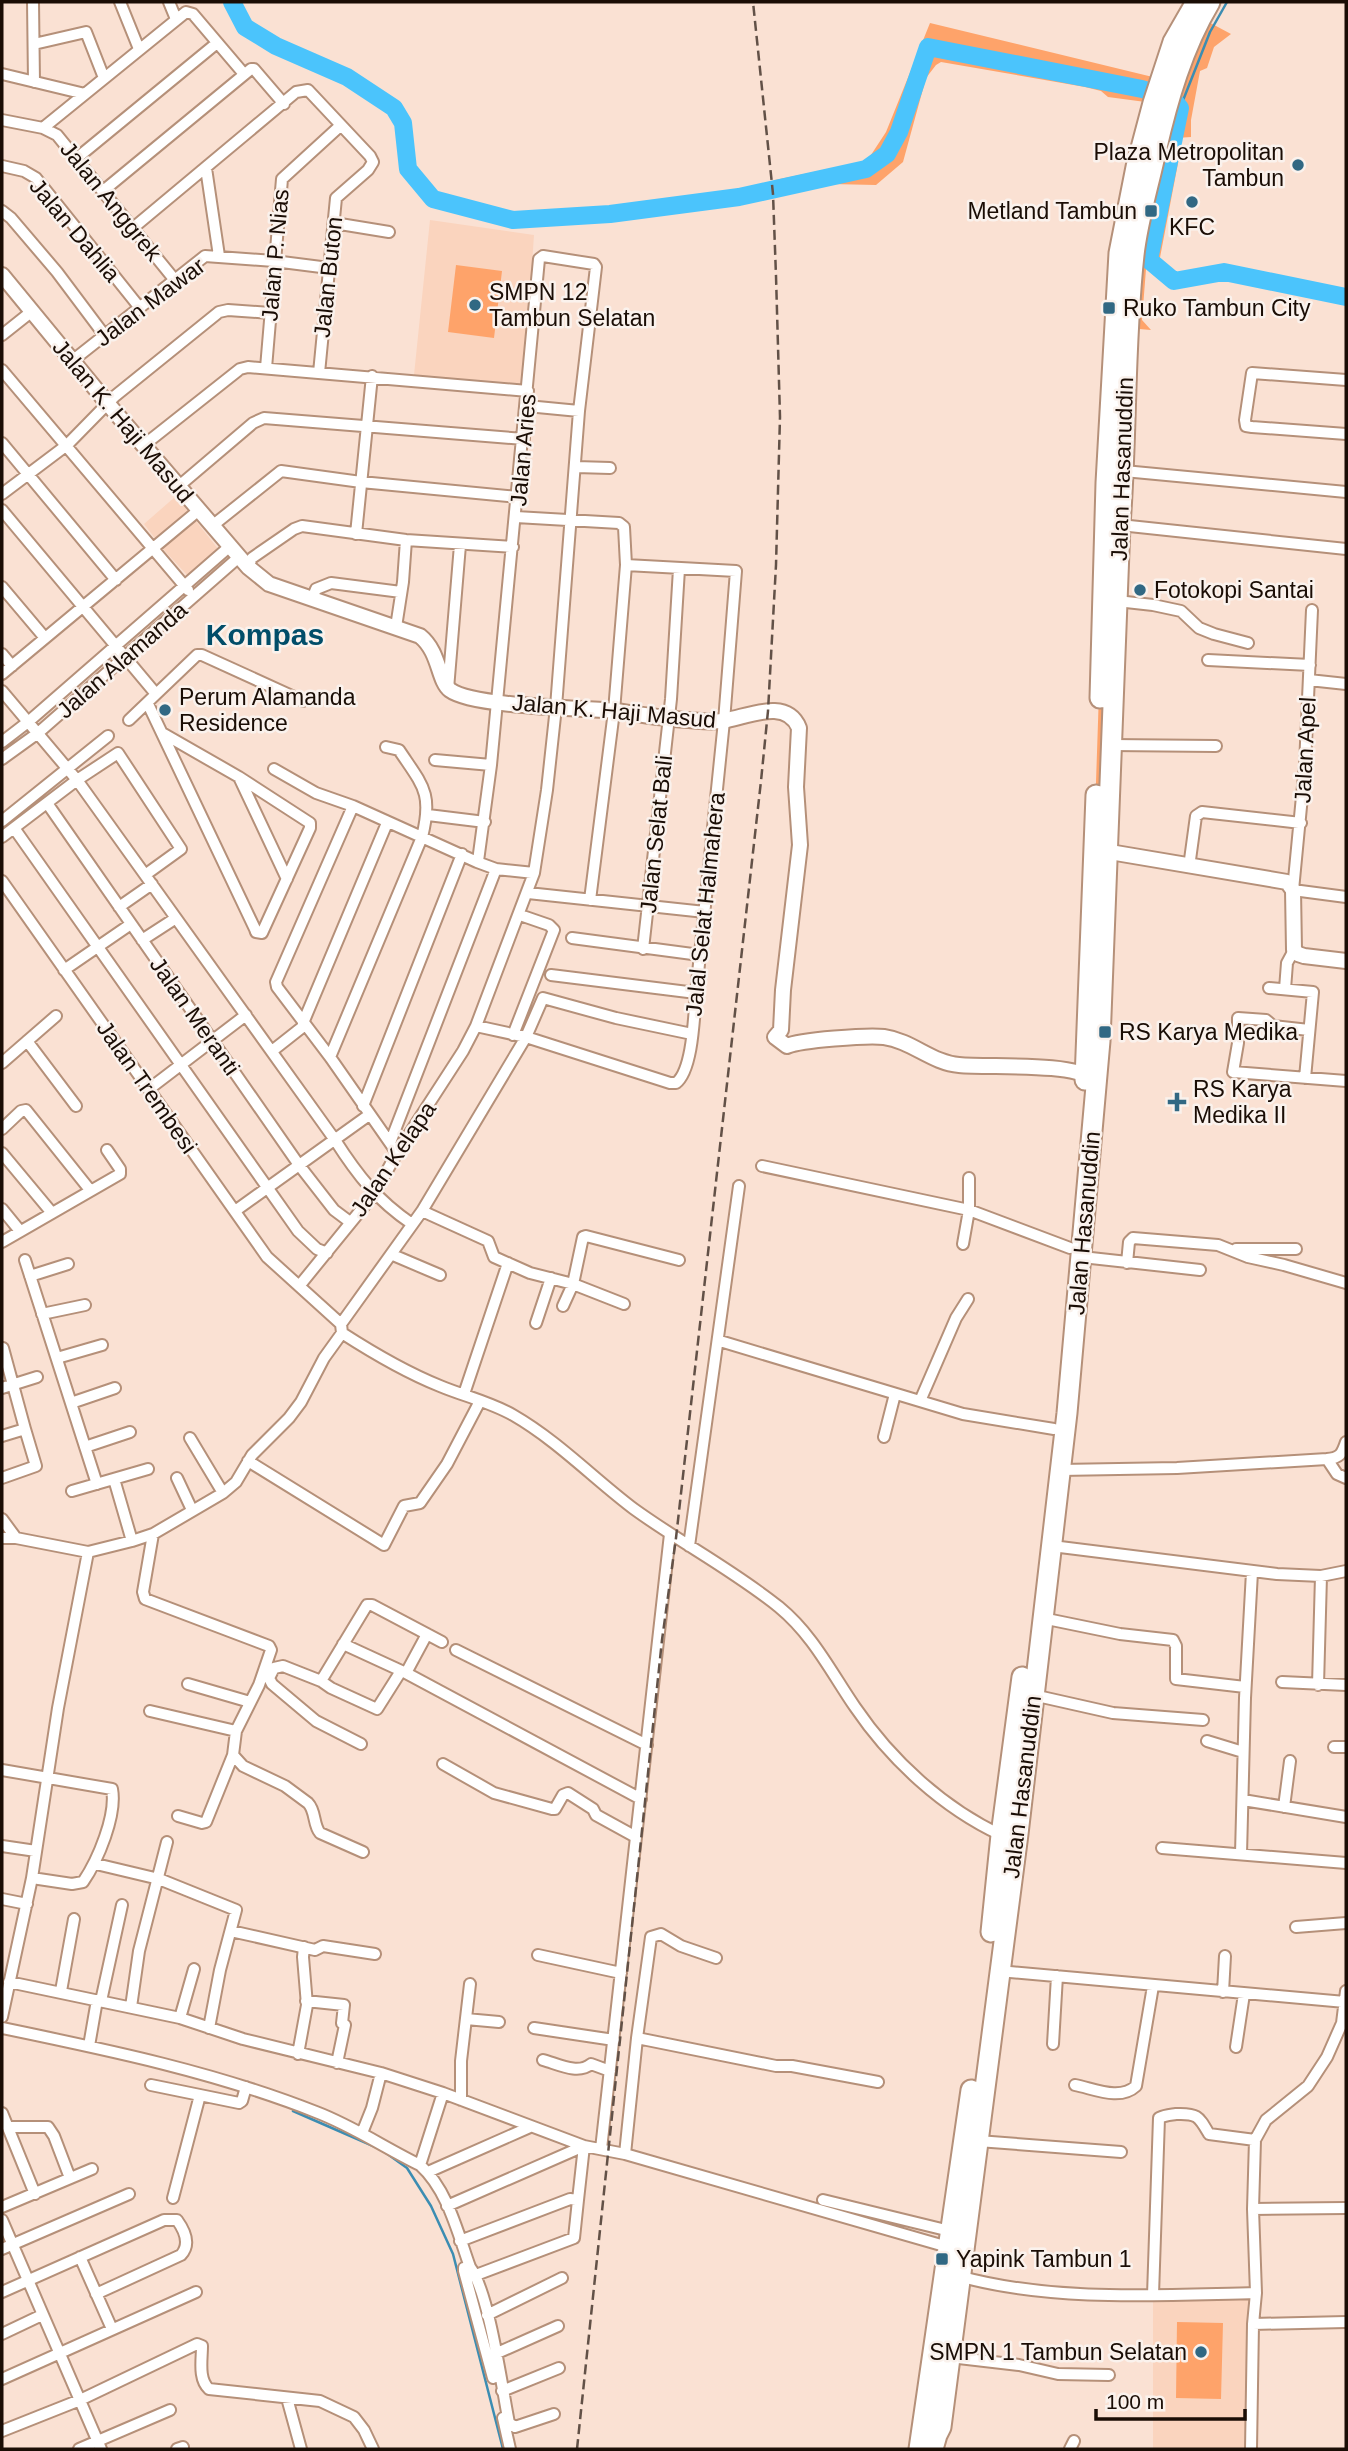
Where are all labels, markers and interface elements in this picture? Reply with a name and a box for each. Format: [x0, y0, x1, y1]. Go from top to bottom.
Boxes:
street label: Jalan Anggrek [55, 136, 167, 266]
place label: Plaza Metropolitan Tambun [1094, 139, 1284, 191]
marker: Plaza Metropolitan Tambun [1290, 157, 1306, 173]
street label: Jalan Dahlia [24, 173, 126, 287]
street label: Jalan P. Nias [256, 188, 294, 322]
marker: KFC [1184, 194, 1200, 210]
place label: Metland Tambun [967, 198, 1137, 224]
marker: Metland Tambun [1143, 203, 1159, 219]
place label: KFC [1169, 214, 1215, 240]
street label: Jalan Buton [309, 215, 347, 339]
street label: Jalan Mawar [90, 252, 210, 352]
place label: SMPN 12 Tambun Selatan [489, 279, 655, 331]
place label: Ruko Tambun City [1123, 295, 1311, 321]
marker: SMPN 12 Tambun Selatan [467, 297, 483, 313]
marker: Ruko Tambun City [1101, 300, 1117, 316]
street label: Jalan K. Haji Masud [47, 334, 199, 508]
street label: Jalan Hasanuddin [1106, 377, 1138, 561]
street label: Jalan Aries [505, 393, 541, 507]
place label: Fotokopi Santai [1154, 577, 1314, 603]
marker: Fotokopi Santai [1132, 582, 1148, 598]
street label: Jalan Alamanda [52, 596, 192, 724]
district label: Kompas [206, 618, 324, 651]
place label: Perum Alamanda Residence [179, 684, 356, 736]
street label: Jalan K. Haji Masud [511, 689, 717, 733]
street label: Jalan Apel [1289, 696, 1321, 804]
marker: Perum Alamanda Residence [157, 702, 173, 718]
street label: Jalan Selat Bali [635, 754, 677, 914]
street label: Jalal Selat Halmahera [680, 791, 730, 1017]
street label: Jalan Meranti [145, 952, 245, 1080]
street label: Jalan Trembesi [92, 1016, 202, 1158]
place label: RS Karya Medika [1119, 1019, 1298, 1045]
marker: RS Karya Medika [1097, 1024, 1113, 1040]
place label: RS Karya Medika II [1193, 1076, 1292, 1128]
marker: RS Karya Medika II [1167, 1092, 1187, 1112]
street label: Jalan Kelapa [345, 1096, 441, 1221]
street label: Jalan Hasanuddin [1063, 1130, 1105, 1316]
street label: Jalan Hasanuddin [998, 1694, 1046, 1880]
place label: Yapink Tambun 1 [956, 2246, 1132, 2272]
marker: Yapink Tambun 1 [934, 2251, 950, 2267]
place label: SMPN 1 Tambun Selatan [929, 2339, 1187, 2365]
marker: SMPN 1 Tambun Selatan [1193, 2344, 1209, 2360]
scale bar [1096, 2378, 1245, 2422]
text: 100 m [1106, 2390, 1164, 2413]

